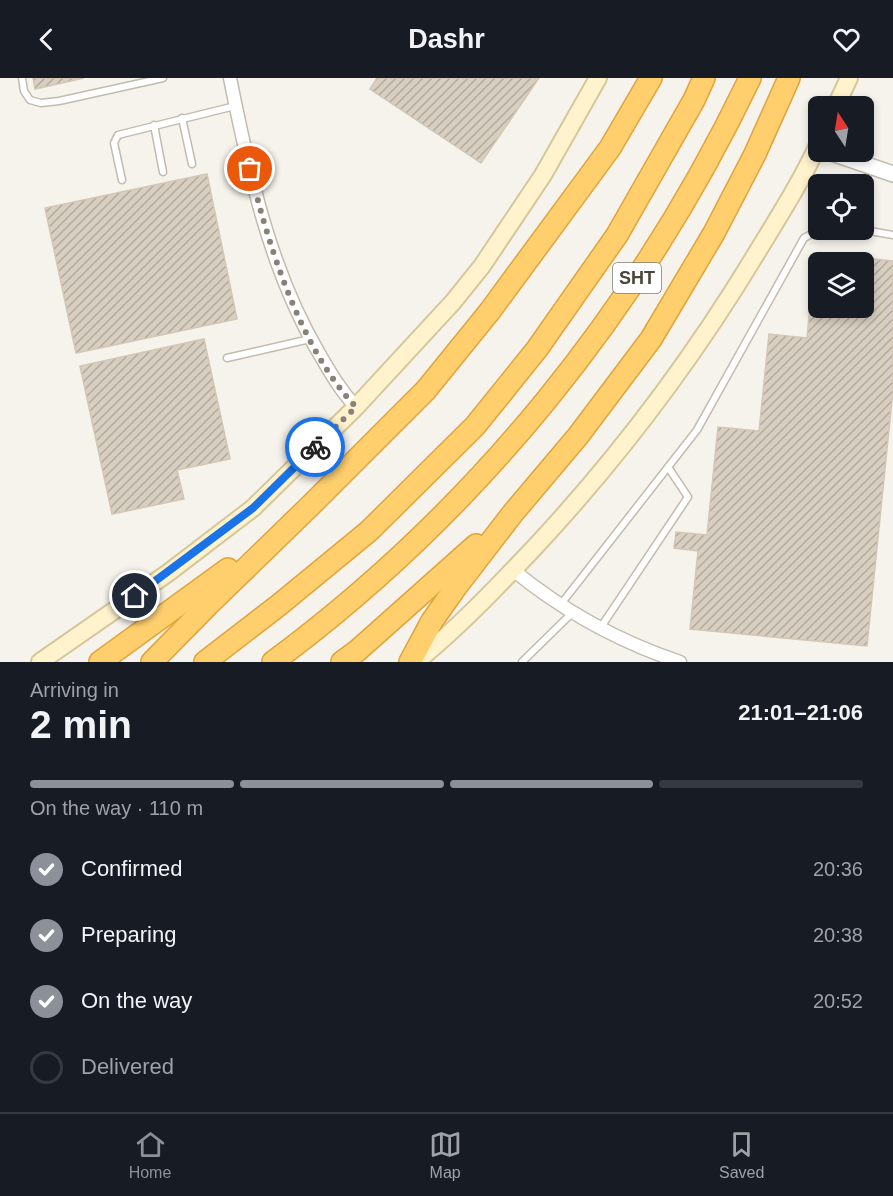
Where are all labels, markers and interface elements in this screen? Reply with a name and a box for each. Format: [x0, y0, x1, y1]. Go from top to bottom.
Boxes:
icon: back [30, 23, 63, 56]
icon: heart [830, 23, 863, 56]
text: Dashr [408, 24, 485, 54]
north arrow [808, 96, 874, 162]
map controls [808, 96, 874, 318]
pin [224, 143, 275, 194]
icon: bag [233, 152, 266, 185]
button: locate [808, 174, 874, 240]
button: layers [808, 252, 874, 318]
road number: SHT [613, 263, 661, 293]
courier [285, 417, 345, 477]
icon: bike [299, 431, 332, 464]
pin [109, 570, 160, 621]
icon: home [118, 579, 151, 612]
text: Arriving in [30, 679, 119, 701]
text: 21:01–21:06 [738, 700, 863, 725]
text: 2 min [30, 703, 132, 746]
text: On the way · 110 m [30, 797, 203, 819]
icon: check [30, 853, 63, 886]
text: Confirmed [81, 856, 182, 881]
text: 20:36 [813, 858, 863, 880]
icon: check [30, 919, 63, 952]
text: Preparing [81, 922, 176, 947]
text: 20:38 [813, 924, 863, 946]
icon: check [30, 985, 63, 1018]
text: On the way [81, 988, 192, 1013]
text: 20:52 [813, 990, 863, 1012]
text: Delivered [81, 1054, 174, 1079]
tab: Home [129, 1128, 171, 1182]
tab: Map [429, 1128, 462, 1182]
tab: Saved [719, 1128, 764, 1182]

